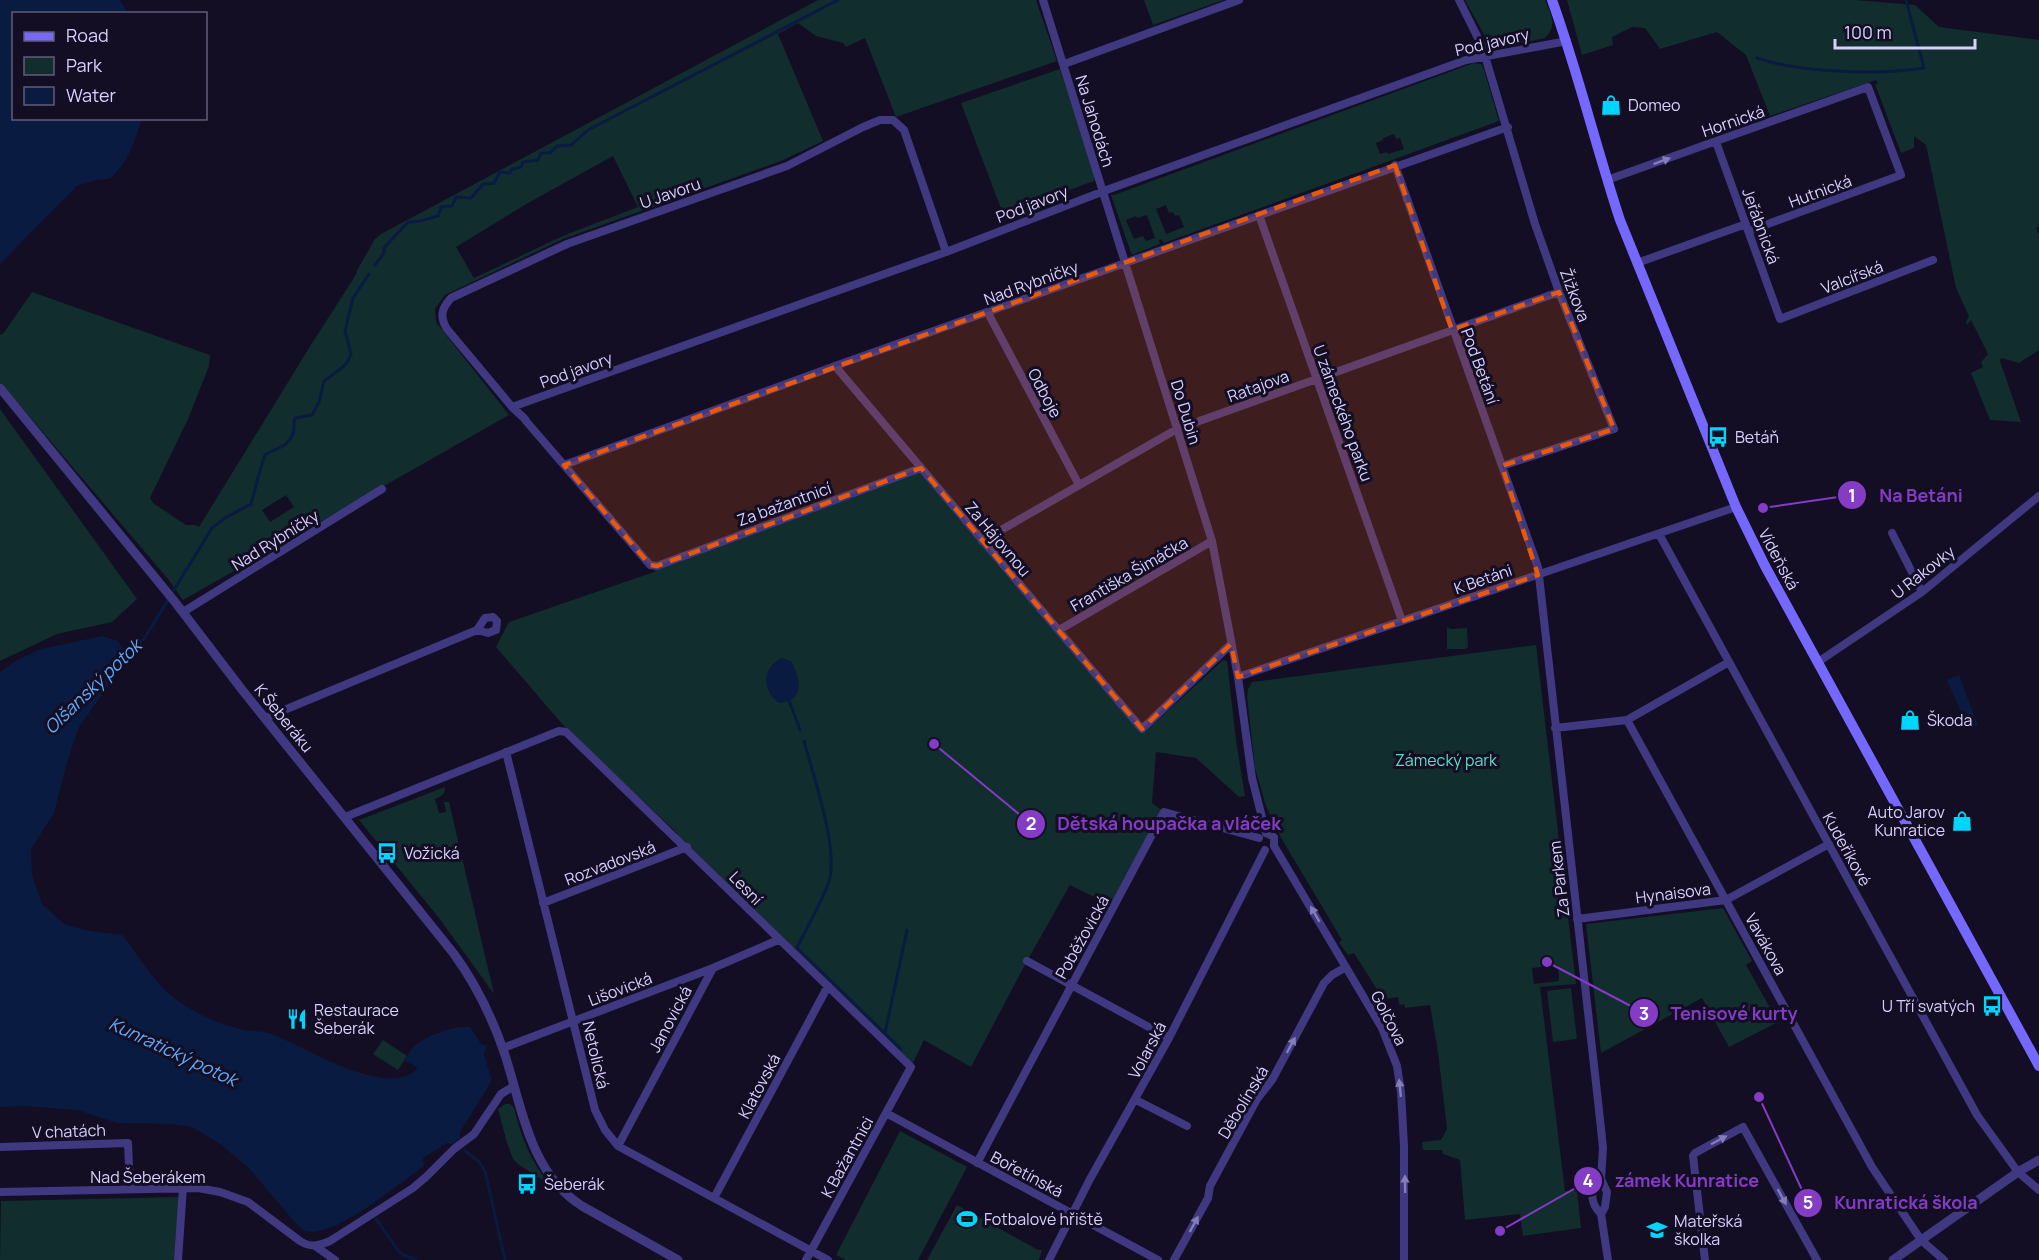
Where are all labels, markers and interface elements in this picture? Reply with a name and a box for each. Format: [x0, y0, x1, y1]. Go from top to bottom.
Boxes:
legend [12, 12, 207, 120]
scale bar [1835, 12, 1974, 50]
text: 100 m [1844, 20, 1892, 44]
text: Road [66, 23, 109, 47]
street label: Pod javory [1453, 23, 1532, 61]
text: Park [66, 53, 103, 77]
street label: Na Jahodách [1071, 72, 1119, 170]
text: Water [66, 83, 116, 107]
shop icon: Domeo [1599, 93, 1623, 117]
place label: Domeo [1628, 94, 1681, 116]
street label: Hornická [1699, 100, 1767, 142]
one-way arrow [1653, 156, 1671, 166]
street label: Hutnická [1785, 169, 1855, 213]
street label: U Javoru [637, 172, 703, 214]
street label: Pod javory [993, 180, 1072, 228]
street label: Jeřábnická [1737, 185, 1785, 267]
street label: Valcířská [1818, 255, 1886, 299]
street label: Nad Rybníčky [981, 256, 1082, 310]
street label: Žižkova [1555, 265, 1595, 325]
street label: Pod Betání [1456, 325, 1504, 407]
street label: U zámeckého parku [1308, 342, 1378, 484]
street label: Pod javory [537, 347, 616, 393]
street label: Odboje [1023, 364, 1067, 422]
street label: Ratajova [1224, 365, 1292, 407]
street label: Do Dubin [1166, 377, 1206, 447]
bus stop icon: Betáň [1706, 425, 1730, 449]
place label: Betáň [1735, 426, 1779, 448]
street label: Za bažantnicí [734, 477, 834, 531]
callout: Na Betáni [1837, 477, 1975, 513]
text: 1 [1848, 483, 1856, 507]
text: Na Betáni [1879, 483, 1963, 507]
street label: Za Hájovnou [960, 497, 1036, 581]
street label: Nad Rybníčky [227, 504, 323, 576]
street label: Vídeňská [1754, 524, 1804, 594]
street label: Františka Šimáčka [1066, 531, 1192, 617]
street label: U Rakovky [1887, 540, 1960, 604]
street label: K Betáni [1451, 559, 1515, 599]
water label: Olšanský potok [38, 632, 148, 739]
street label: K Šeberáku [250, 679, 318, 757]
shop icon: Škoda [1898, 708, 1922, 732]
place label: Škoda [1927, 709, 1972, 731]
park label: Zámecký park [1395, 749, 1498, 771]
place label: Auto Jarov Kunratice [1867, 801, 1945, 841]
callout: Dětská houpačka a vláček [1016, 806, 1293, 842]
street label: Kudeříkové [1818, 808, 1876, 890]
shop icon: Auto Jarov Kunratice [1950, 809, 1974, 833]
text: 2 [1026, 811, 1036, 835]
text: Dětská houpačka a vláček [1057, 811, 1282, 835]
street label: Rozvadovská [561, 836, 659, 890]
street label: Za Parkem [1543, 840, 1575, 918]
bus stop icon: Vožická [375, 841, 399, 865]
place label: Vožická [404, 842, 460, 864]
street label: Lesní [724, 866, 768, 910]
street label: Hynaisova [1634, 877, 1712, 909]
street label: Poběžovická [1050, 891, 1114, 983]
one-way arrow [1310, 905, 1320, 922]
street label: Vavákova [1740, 909, 1792, 979]
street label: Lišovická [585, 967, 655, 1011]
street label: Janovická [643, 982, 697, 1056]
street label: Golčova [1366, 987, 1412, 1049]
bus stop icon: U Tří svatých [1980, 994, 2004, 1018]
callout: Tenisové kurty [1629, 995, 1810, 1031]
place label: U Tří svatých [1882, 995, 1975, 1017]
place label: Restaurace Šeberák [314, 999, 399, 1039]
text: 3 [1639, 1001, 1649, 1025]
text: Tenisové kurty [1671, 1001, 1797, 1025]
restaurant icon: Restaurace Šeberák [285, 1007, 309, 1031]
water label: Kunratický potok [105, 1011, 244, 1093]
street label: Volarská [1123, 1018, 1171, 1082]
street label: Netolická [578, 1019, 614, 1091]
one-way arrow [1286, 1036, 1296, 1053]
street label: Klatovská [733, 1050, 785, 1122]
street label: Děbolínská [1213, 1062, 1273, 1142]
one-way arrow [1395, 1078, 1405, 1097]
street label: K Bažantnici [816, 1113, 878, 1201]
street label: V chatách [32, 1119, 106, 1143]
one-way arrow [1711, 1135, 1728, 1145]
street label: Bořetínská [987, 1146, 1067, 1202]
callout: zámek Kunratice [1573, 1163, 1771, 1199]
street label: Nad Šeberákem [90, 1166, 206, 1188]
text: 4 [1583, 1168, 1594, 1192]
text: zámek Kunratice [1615, 1168, 1759, 1192]
bus stop icon: Šeberák [515, 1172, 539, 1196]
place label: Šeberák [544, 1173, 605, 1195]
one-way arrow [1400, 1175, 1410, 1194]
callout: Kunratická škola [1793, 1185, 1990, 1221]
one-way arrow [1777, 1189, 1787, 1206]
text: 5 [1803, 1190, 1813, 1214]
text: Kunratická škola [1834, 1190, 1978, 1214]
sports icon: Fotbalové hřiště [955, 1207, 979, 1231]
place label: Fotbalové hřiště [984, 1208, 1103, 1230]
place label: Mateřská školka [1674, 1210, 1742, 1250]
one-way arrow [1189, 1215, 1199, 1232]
school or university icon: Mateřská školka [1645, 1218, 1669, 1242]

